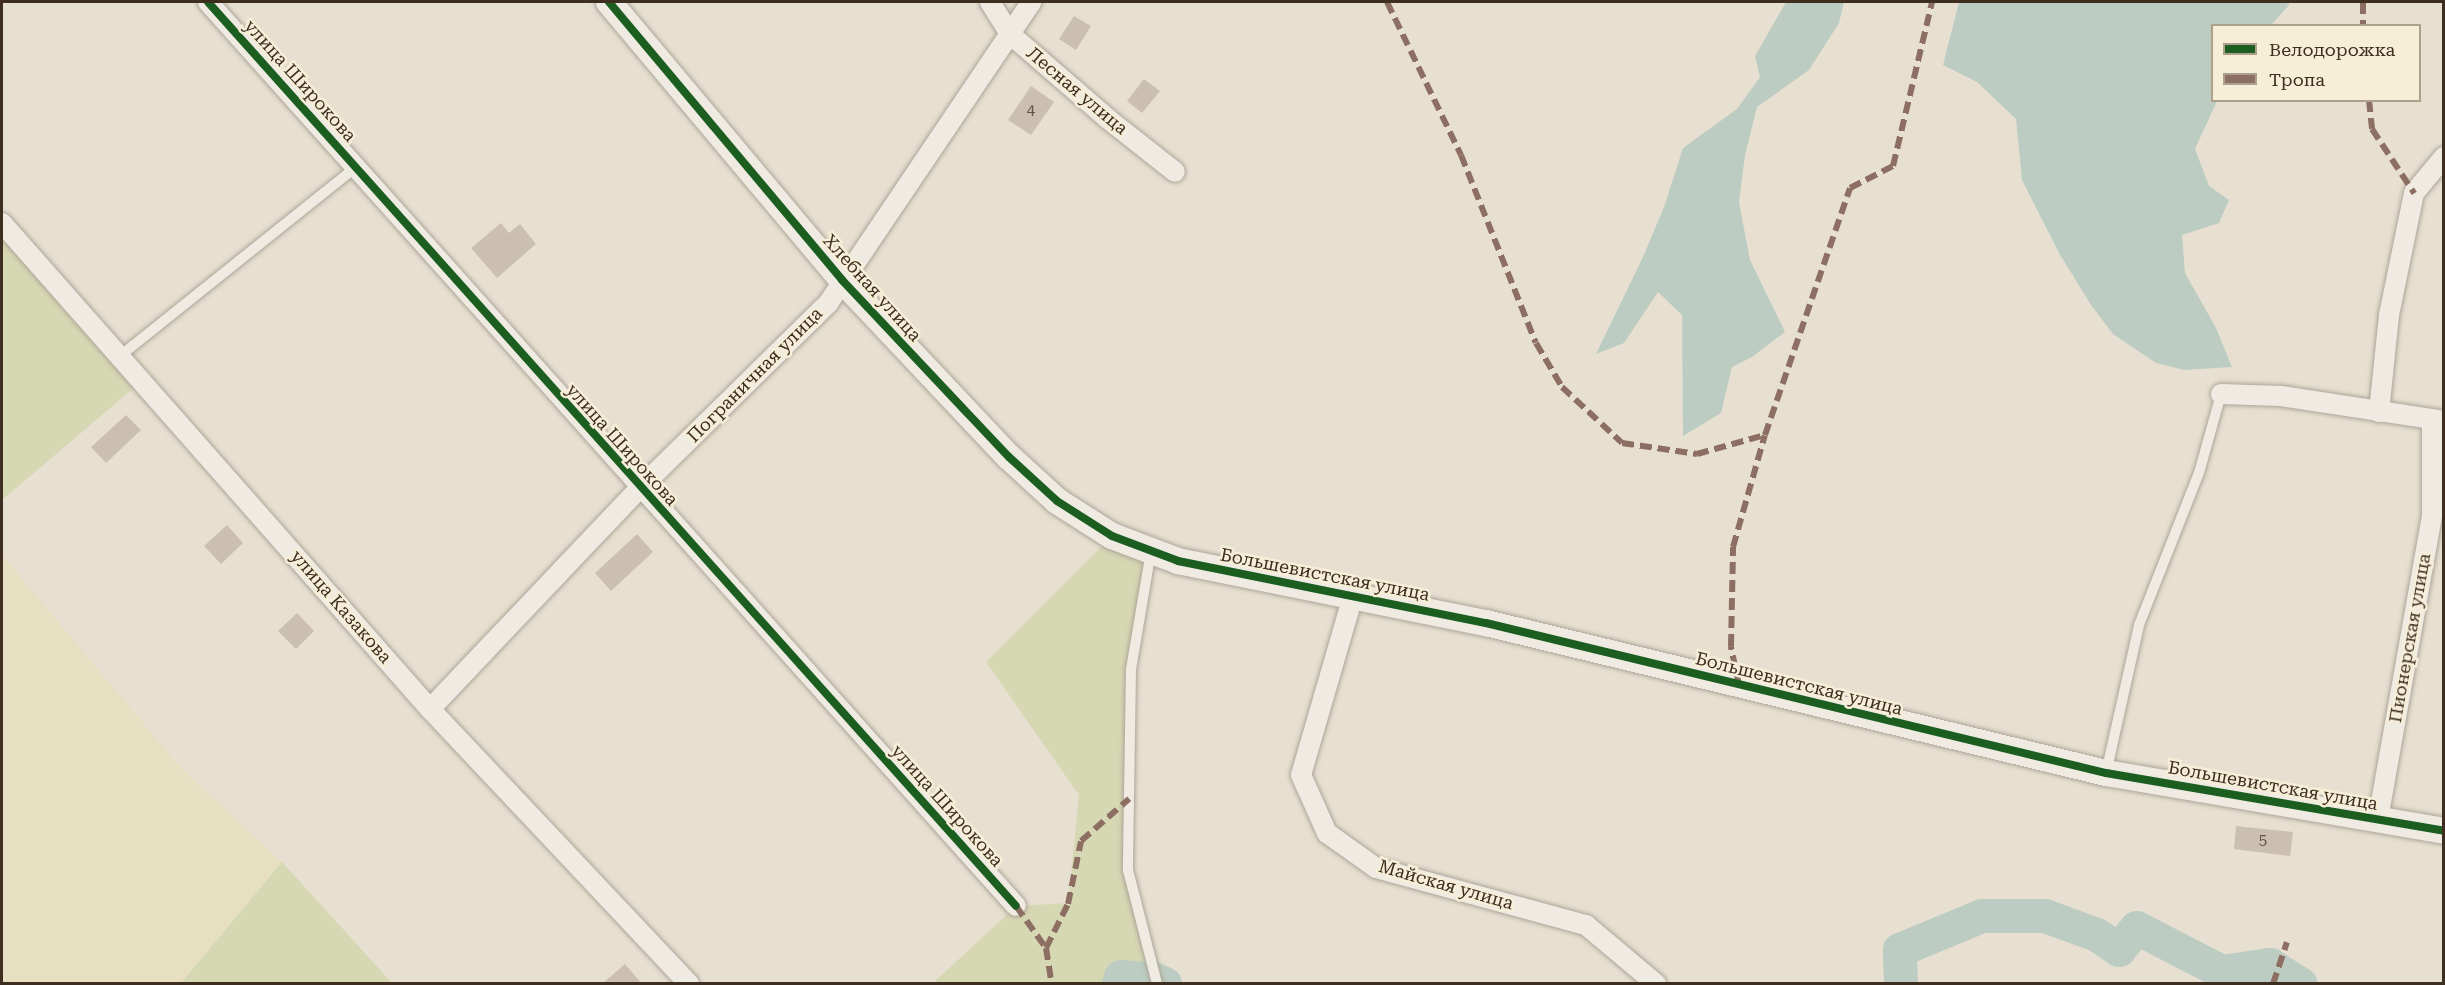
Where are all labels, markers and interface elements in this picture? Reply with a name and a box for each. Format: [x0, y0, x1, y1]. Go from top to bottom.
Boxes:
street label: улица Широкова [240, 16, 360, 146]
legend [2211, 24, 2421, 102]
text: Велодорожка [2269, 39, 2395, 60]
street label: Лесная улица [1022, 42, 1132, 140]
text: Тропа [2269, 69, 2325, 90]
house number: 4 [1027, 102, 1035, 120]
street label: Хлебная улица [818, 230, 926, 346]
street label: Пограничная улица [683, 303, 827, 447]
street label: улица Широкова [562, 380, 682, 510]
street label: Большевистская улица [1219, 544, 1431, 606]
street label: улица Казакова [286, 546, 396, 668]
street label: Пионерская улица [2384, 552, 2436, 724]
street label: Большевистская улица [1693, 648, 1905, 720]
street label: улица Широкова [887, 741, 1007, 871]
street label: Большевистская улица [2166, 757, 2380, 815]
house number: 5 [2259, 832, 2267, 850]
street label: Майская улица [1376, 855, 1516, 915]

